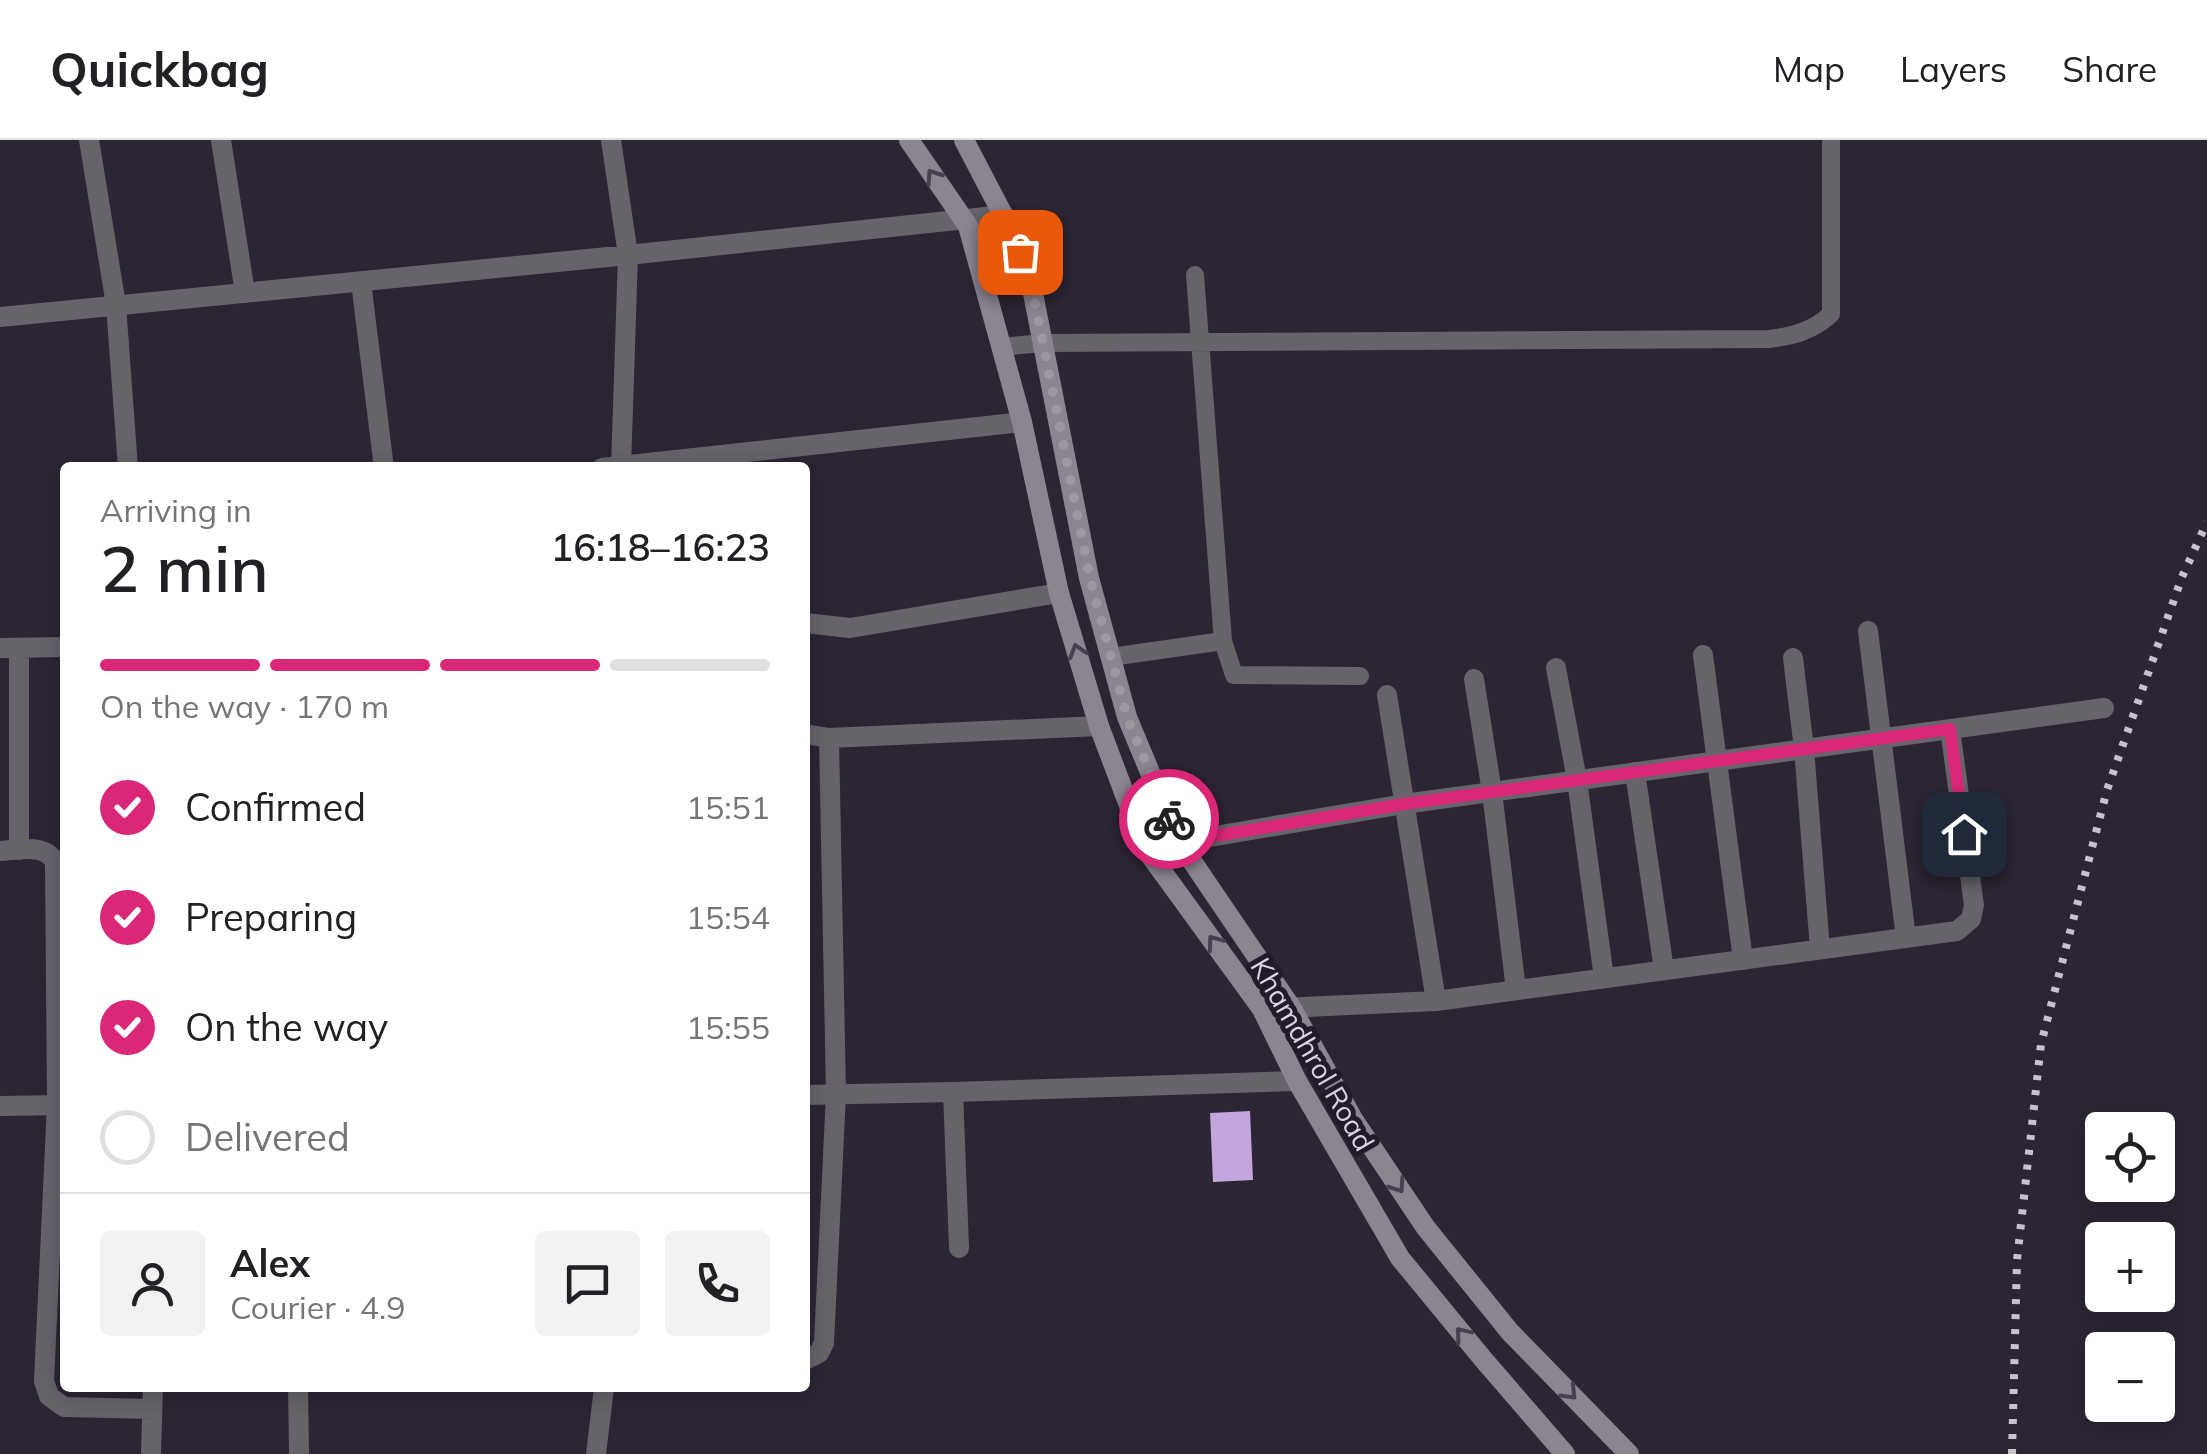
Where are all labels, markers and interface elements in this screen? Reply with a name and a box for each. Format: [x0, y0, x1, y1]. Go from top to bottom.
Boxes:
text: Quickbag [50, 39, 269, 99]
text: Map [1773, 47, 1845, 91]
text: Layers [1900, 47, 2007, 91]
text: Share [2062, 47, 2157, 91]
one-way arrow [927, 168, 945, 187]
pin [978, 210, 1063, 295]
icon: bag [993, 225, 1048, 280]
text: Arriving in [100, 490, 252, 530]
text: 16:18–16:23 [550, 523, 770, 571]
text: 2 min [100, 527, 269, 608]
one-way arrow [1068, 644, 1088, 661]
text: On the way · 170 m [100, 686, 389, 726]
courier [1119, 769, 1219, 869]
icon: check [100, 780, 155, 835]
text: Confirmed [185, 783, 366, 831]
text: 15:51 [686, 787, 770, 827]
icon: bike [1142, 792, 1197, 847]
pin [1922, 792, 2007, 877]
icon: home [1937, 807, 1992, 862]
icon: check [100, 890, 155, 945]
text: Preparing [185, 893, 357, 941]
text: 15:54 [686, 897, 770, 937]
one-way arrow [1207, 935, 1226, 954]
street label: Khamdhrol Road [1244, 951, 1382, 1157]
icon: check [100, 1000, 155, 1055]
text: On the way [185, 1003, 388, 1051]
text: 15:55 [686, 1007, 770, 1047]
map controls [2085, 1112, 2175, 1422]
button: locate [2085, 1112, 2175, 1202]
text: Delivered [185, 1113, 350, 1161]
one-way arrow [1386, 1176, 1405, 1194]
button: + [2085, 1222, 2175, 1312]
button: person [100, 1231, 205, 1336]
button: chat [535, 1231, 640, 1336]
button: phone [665, 1231, 770, 1336]
text: Alex [230, 1239, 310, 1287]
text: Courier · 4.9 [230, 1287, 406, 1327]
one-way arrow [1456, 1327, 1474, 1345]
button: − [2085, 1332, 2175, 1422]
one-way arrow [1558, 1382, 1576, 1400]

